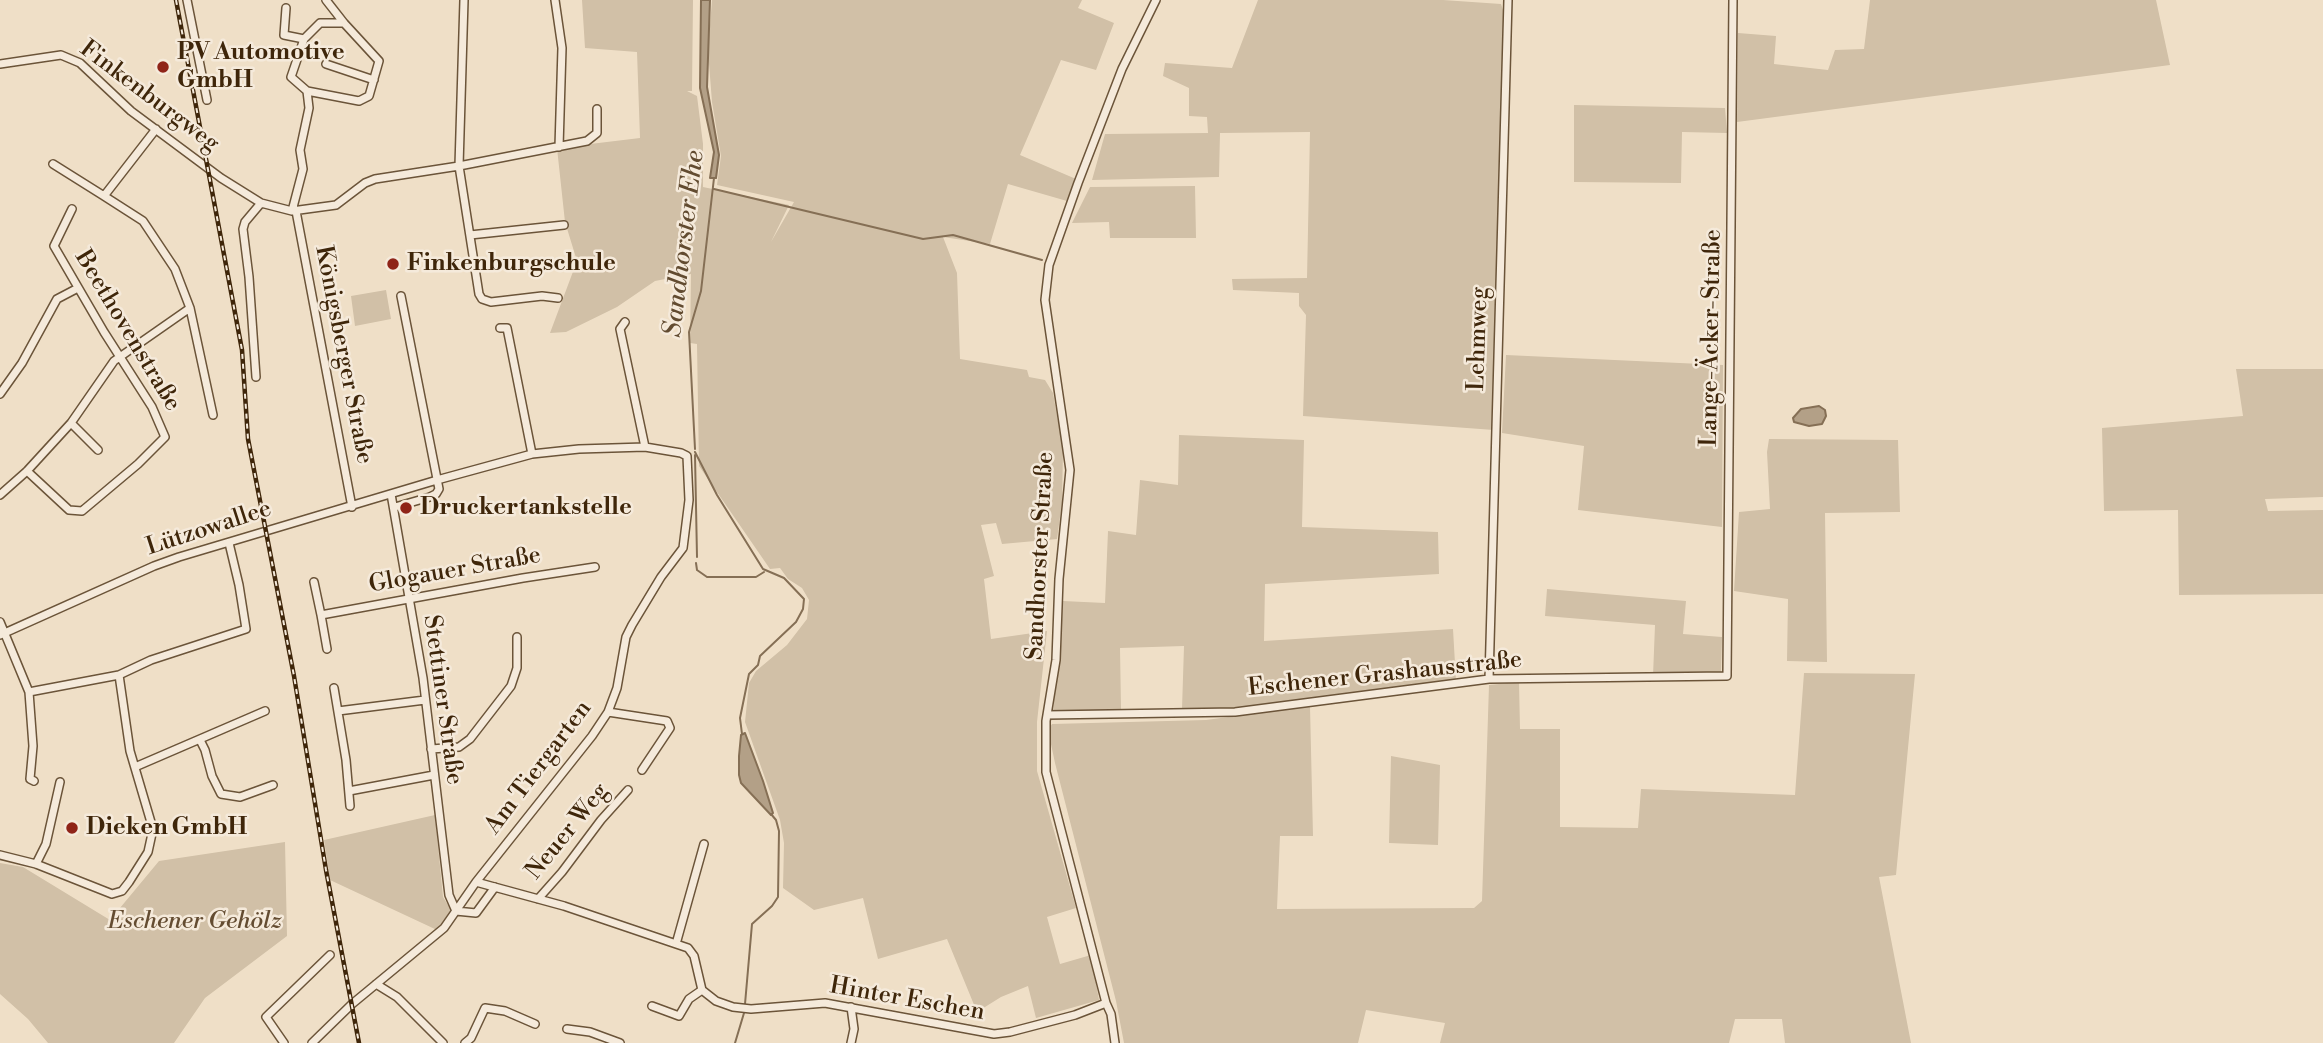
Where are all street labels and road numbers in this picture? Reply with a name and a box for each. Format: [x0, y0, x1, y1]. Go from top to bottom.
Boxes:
street label: Finkenburgweg [73, 35, 225, 159]
street label: Lange-Äcker-Straße [1696, 229, 1728, 447]
street label: Königsberger Straße [308, 243, 378, 467]
street label: Beethovenstraße [68, 245, 186, 417]
street label: Lehmweg [1463, 286, 1495, 392]
street label: Sandhorster Straße [1021, 451, 1061, 661]
street label: Lützowallee [143, 495, 275, 563]
street label: Glogauer Straße [367, 542, 543, 600]
street label: Stettiner Straße [416, 613, 468, 787]
street label: Eschener Grashausstraße [1246, 646, 1524, 704]
street label: Am Tiergarten [479, 696, 599, 840]
street label: Neuer Weg [520, 778, 616, 886]
street label: Hinter Eschen [827, 972, 987, 1028]

